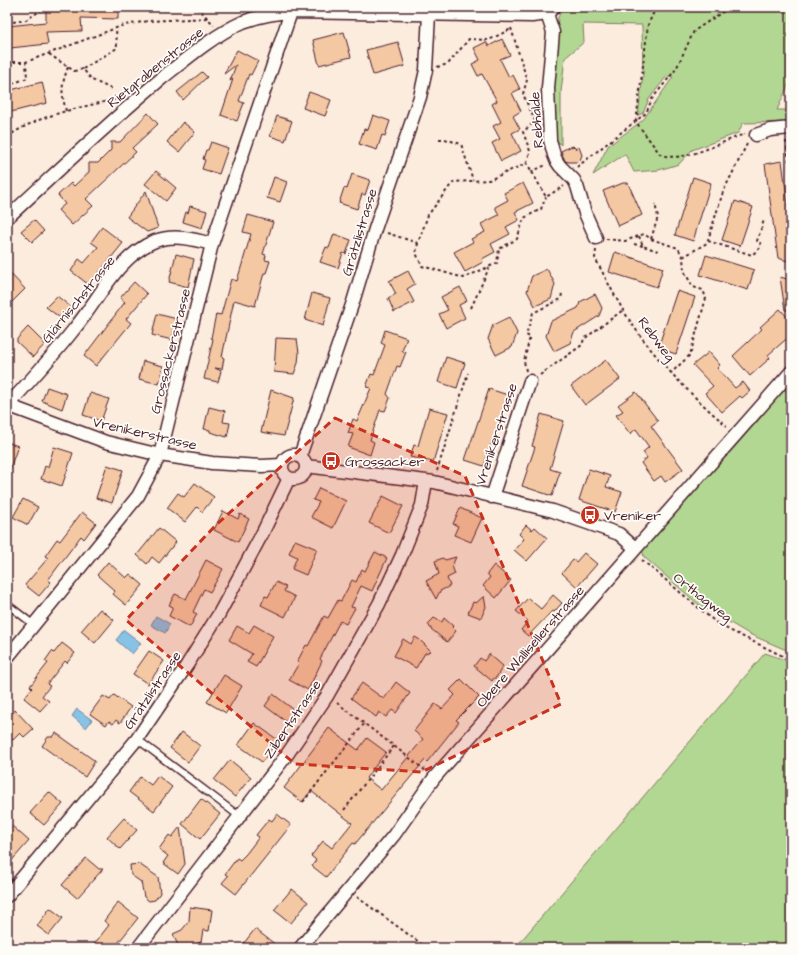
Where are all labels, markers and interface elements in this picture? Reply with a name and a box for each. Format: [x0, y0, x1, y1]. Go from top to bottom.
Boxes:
street label: Rietgrabenstrasse [103, 22, 208, 113]
street label: Rebhalde [525, 91, 549, 149]
street label: Grätzlistrasse [337, 186, 383, 279]
street label: Glärnischstrasse [37, 251, 121, 348]
street label: Grossackerstrasse [146, 286, 196, 416]
street label: Rebweg [633, 313, 680, 366]
street label: Vrenikerstrasse [471, 380, 523, 488]
street label: Vrenikerstrasse [91, 412, 199, 456]
bus stop icon: Grossacker [320, 450, 342, 472]
place label: Grossacker [345, 452, 425, 472]
bus stop icon: Vreniker [579, 504, 601, 526]
place label: Vreniker [604, 506, 661, 526]
street label: Orthagweg [669, 568, 736, 627]
street label: Obere Wallisellerstrasse [472, 581, 590, 712]
street label: Grätzlistrasse [119, 647, 187, 734]
street label: Zibertstrasse [259, 676, 327, 763]

